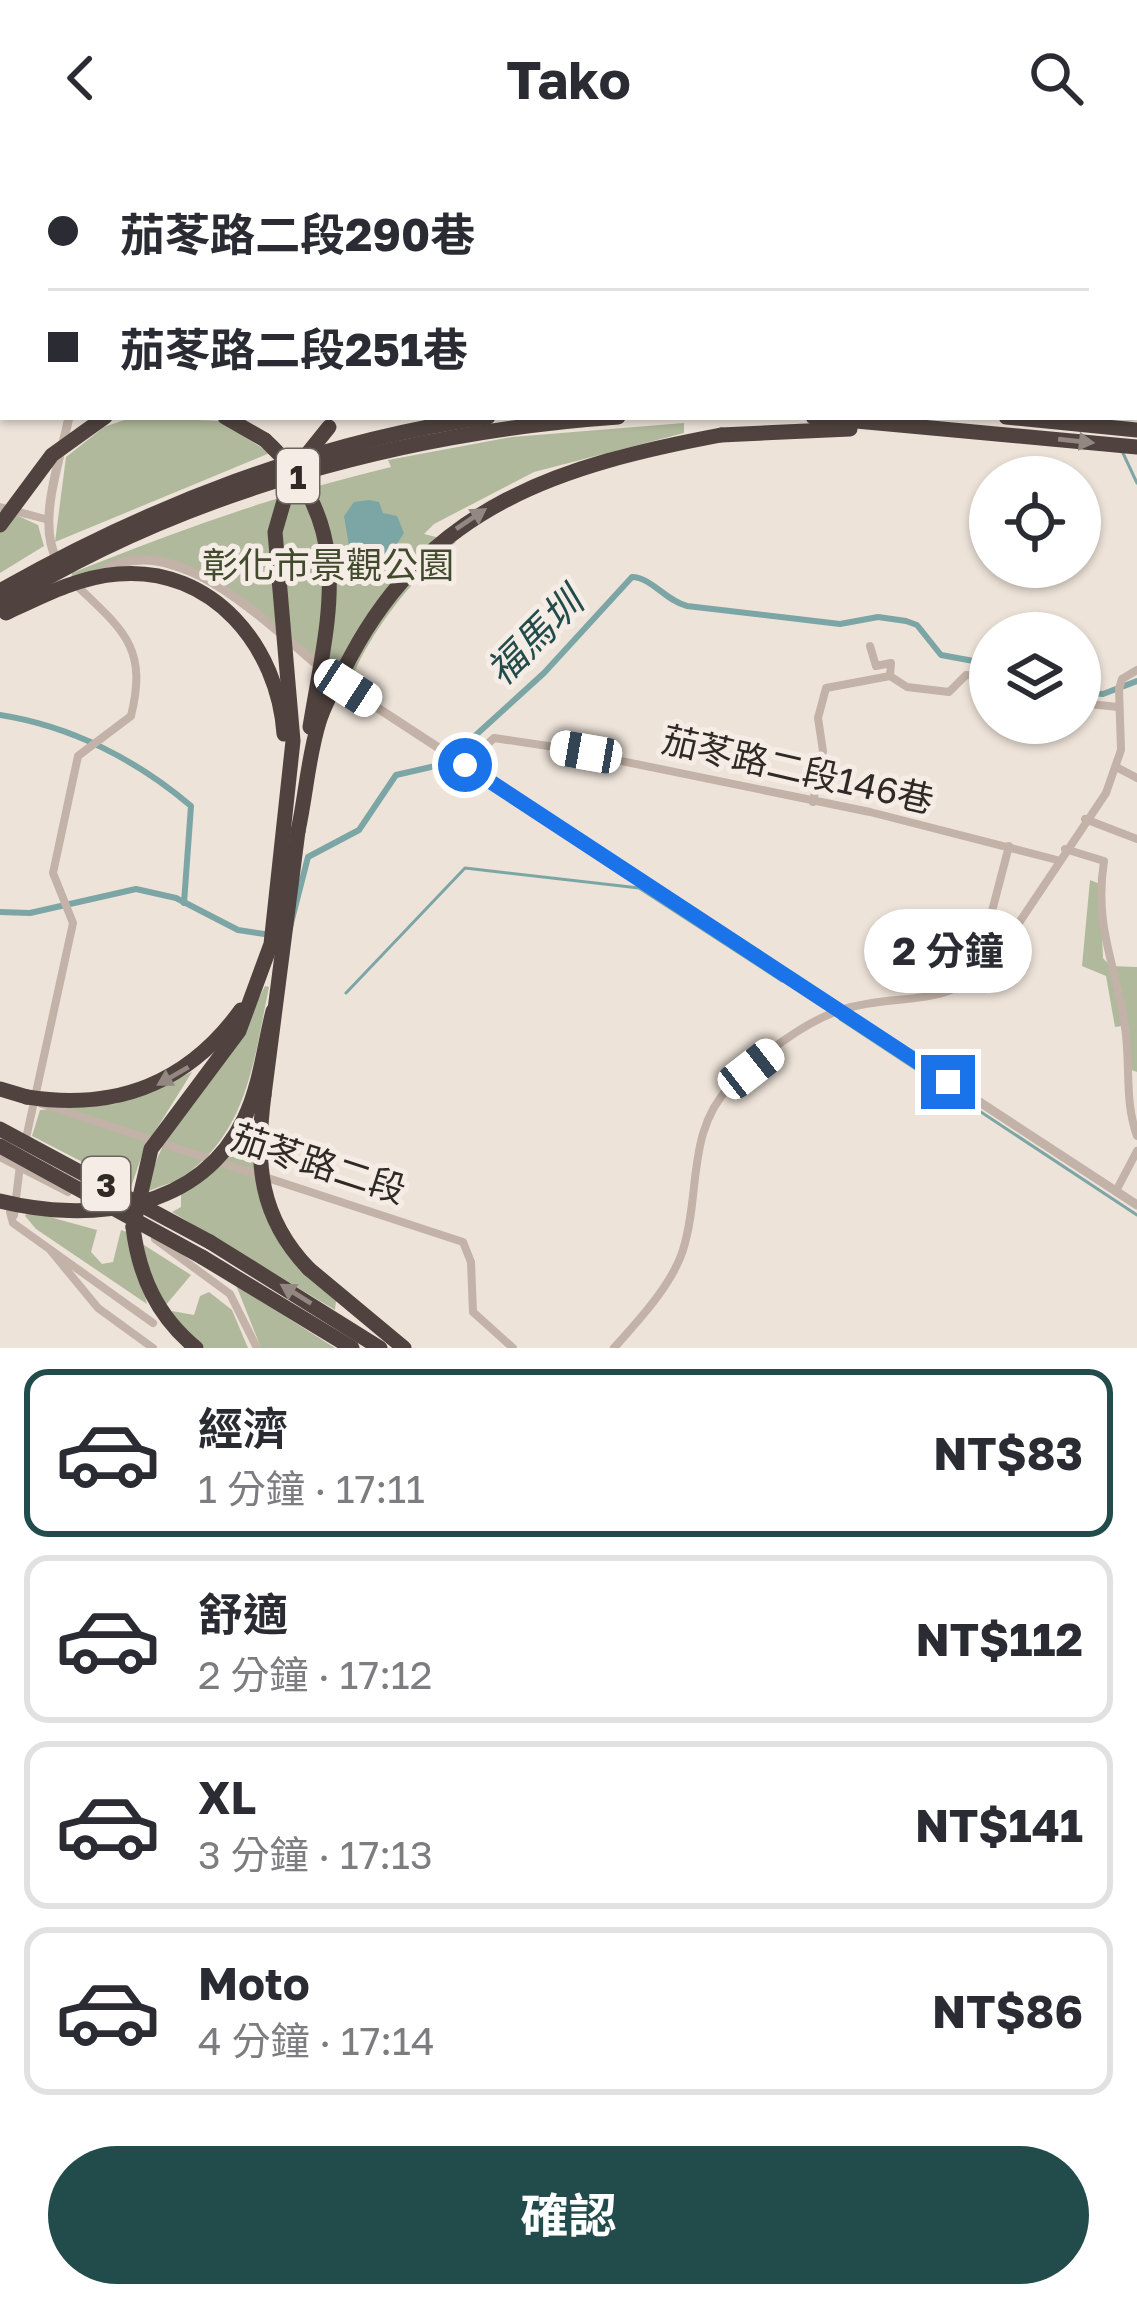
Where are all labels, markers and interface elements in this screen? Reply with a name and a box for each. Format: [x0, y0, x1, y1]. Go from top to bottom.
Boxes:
icon: back [48, 45, 114, 111]
icon: search [1023, 45, 1089, 111]
text: Tako [506, 46, 631, 111]
text: 茄苳路二段290巷 [120, 207, 475, 261]
text: 茄苳路二段251巷 [120, 322, 468, 376]
one-way arrow [1058, 432, 1095, 451]
road number: 1 [277, 449, 319, 503]
map controls [969, 456, 1101, 744]
button: locate [969, 456, 1101, 588]
one-way arrow [455, 508, 488, 530]
park label: 彰化市景觀公園 [202, 543, 454, 586]
water label: 福馬圳 [476, 574, 596, 694]
button: layers [969, 612, 1101, 744]
car [308, 653, 388, 723]
street label: 茄苳路二段146巷 [658, 717, 938, 821]
car [547, 728, 625, 776]
route start [438, 738, 492, 792]
callout: 2 分鐘 [864, 908, 1032, 992]
text: 2 分鐘 [892, 927, 1004, 974]
car [712, 1033, 790, 1105]
route end [921, 1055, 975, 1109]
one-way arrow [156, 1064, 190, 1085]
street label: 茄苳路二段 [227, 1115, 411, 1211]
road number: 3 [82, 1157, 130, 1211]
one-way arrow [279, 1284, 313, 1305]
icon: car [54, 1399, 162, 1507]
text: 經濟 [198, 1401, 288, 1455]
text: NT$83 [933, 1426, 1083, 1480]
text: 1 分鐘 · 17:11 [198, 1465, 425, 1512]
icon: car [54, 1585, 162, 1693]
text: 舒適 [198, 1587, 288, 1641]
text: NT$112 [916, 1612, 1083, 1666]
text: 2 分鐘 · 17:12 [198, 1651, 432, 1698]
text: XL [198, 1770, 256, 1824]
icon: car [54, 1771, 162, 1879]
text: NT$141 [915, 1798, 1083, 1852]
text: 3 分鐘 · 17:13 [198, 1831, 433, 1878]
text: Moto [198, 1956, 310, 2010]
icon: car [54, 1957, 162, 2065]
text: NT$86 [932, 1984, 1083, 2038]
text: 4 分鐘 · 17:14 [198, 2017, 435, 2064]
button: 確認 [48, 2146, 1089, 2284]

